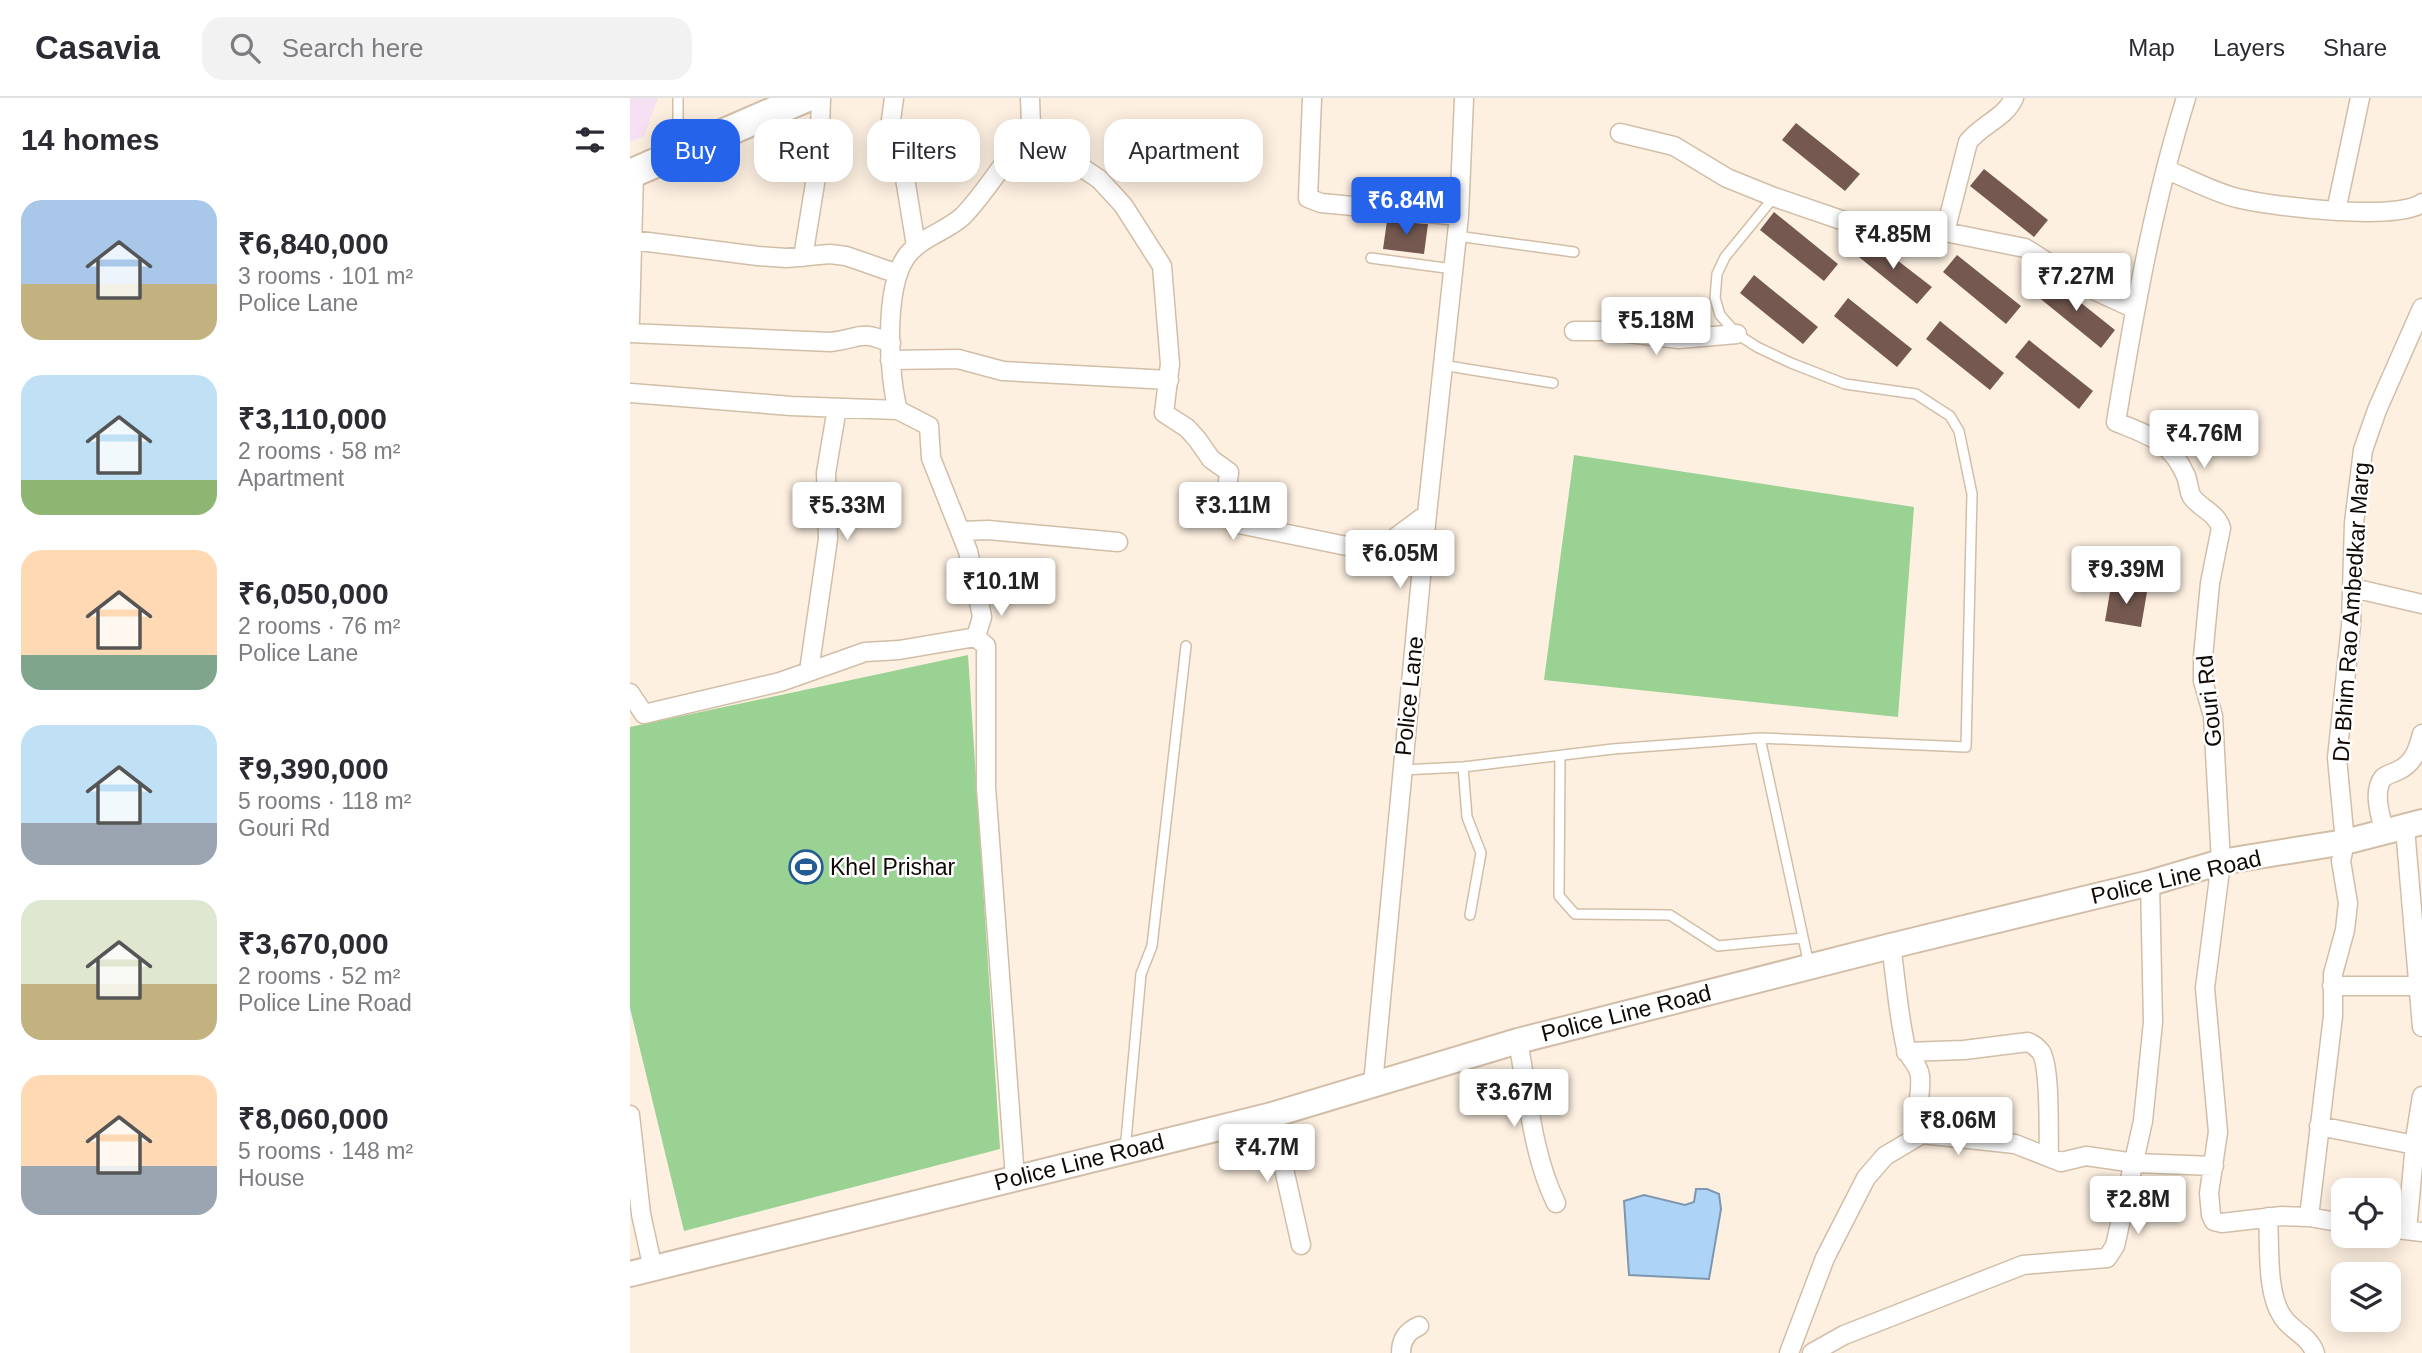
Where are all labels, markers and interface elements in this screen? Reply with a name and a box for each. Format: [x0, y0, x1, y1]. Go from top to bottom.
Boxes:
search box [202, 17, 692, 80]
text: Casavia [35, 29, 160, 66]
icon: search [226, 29, 264, 67]
text: Search here [282, 33, 423, 63]
text: Map [2128, 34, 2175, 61]
text: Layers [2213, 34, 2285, 61]
text: Share [2323, 34, 2387, 61]
chip: Buy [651, 119, 740, 182]
chip: Rent [754, 119, 853, 182]
chip: Filters [867, 119, 980, 182]
chip: New [994, 119, 1090, 182]
chip: Apartment [1104, 119, 1263, 182]
icon: filters [571, 121, 609, 159]
text: 14 homes [21, 123, 159, 156]
pin: ₹6.84M [1349, 178, 1463, 237]
text: ₹6.84M [1367, 187, 1445, 213]
pin: ₹4.85M [1836, 212, 1950, 271]
text: ₹4.85M [1854, 221, 1932, 247]
text: ₹6,840,000 [238, 227, 389, 260]
icon: home [77, 228, 161, 312]
pin: ₹7.27M [2019, 254, 2133, 313]
text: 3 rooms · 101 m² [238, 263, 413, 289]
text: ₹7.27M [2037, 263, 2115, 289]
text: Police Lane [238, 290, 358, 316]
pin: ₹5.18M [1599, 298, 1713, 357]
text: ₹5.18M [1617, 307, 1695, 333]
text: ₹3,110,000 [238, 402, 387, 435]
icon: home [77, 403, 161, 487]
pin: ₹4.76M [2147, 410, 2261, 470]
text: ₹4.76M [2165, 420, 2243, 446]
text: 2 rooms · 58 m² [238, 438, 400, 464]
street label: Dr Bhim Rao Ambedkar Marg [2328, 461, 2374, 763]
text: Apartment [238, 465, 344, 491]
pin: ₹5.33M [790, 482, 904, 542]
pin: ₹3.11M [1176, 482, 1290, 542]
text: ₹5.33M [808, 492, 886, 518]
text: ₹3.11M [1195, 492, 1271, 518]
pin: ₹6.05M [1343, 531, 1457, 590]
text: ₹6.05M [1361, 540, 1439, 566]
pin: ₹9.39M [2069, 546, 2183, 606]
text: ₹9.39M [2087, 556, 2165, 582]
pin: ₹10.1M [944, 559, 1058, 618]
text: ₹10.1M [962, 568, 1040, 594]
text: ₹6,050,000 [238, 577, 389, 610]
icon: home [77, 578, 161, 662]
text: 2 rooms · 76 m² [238, 613, 400, 639]
street label: Police Lane [1390, 635, 1428, 757]
text: Police Lane [238, 640, 358, 666]
street label: Gouri Rd [2191, 654, 2227, 748]
text: ₹9,390,000 [238, 752, 389, 785]
icon: home [77, 753, 161, 837]
text: 5 rooms · 118 m² [238, 788, 411, 814]
text: Gouri Rd [238, 815, 330, 841]
street label: Police Line Road [2088, 845, 2264, 909]
sports icon: Khel Prishar [787, 848, 825, 886]
place label: Khel Prishar [830, 854, 956, 880]
text: ₹3,670,000 [238, 927, 389, 960]
icon: home [77, 928, 161, 1012]
text: 2 rooms · 52 m² [238, 963, 400, 989]
street label: Police Line Road [1538, 979, 1714, 1047]
text: Police Line Road [238, 990, 412, 1016]
pin: ₹3.67M [1457, 1070, 1571, 1129]
text: ₹3.67M [1475, 1079, 1553, 1105]
pin: ₹8.06M [1901, 1098, 2015, 1157]
text: ₹8,060,000 [238, 1102, 389, 1135]
icon: home [77, 1103, 161, 1187]
text: ₹8.06M [1919, 1107, 1997, 1133]
pin: ₹4.7M [1218, 1124, 1316, 1184]
street label: Police Line Road [991, 1128, 1167, 1196]
text: ₹4.7M [1235, 1134, 1299, 1160]
text: 5 rooms · 148 m² [238, 1138, 413, 1164]
text: House [238, 1165, 304, 1191]
pin: ₹2.8M [2089, 1176, 2187, 1236]
map controls [2331, 1178, 2401, 1332]
button: locate [2331, 1178, 2401, 1248]
text: ₹2.8M [2106, 1186, 2170, 1212]
button: layers [2331, 1262, 2401, 1332]

